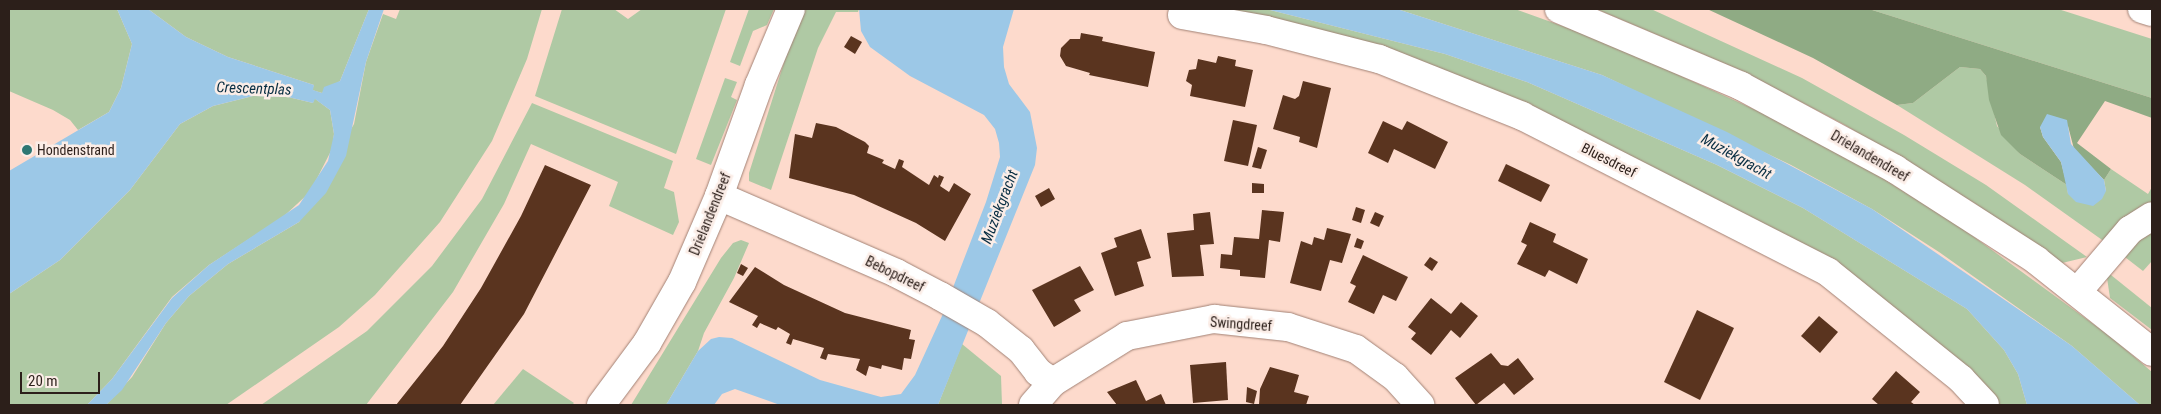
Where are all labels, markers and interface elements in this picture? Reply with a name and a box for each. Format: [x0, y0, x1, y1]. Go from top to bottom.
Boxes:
water label: Crescentplas [216, 79, 292, 99]
street label: Drielandendreef [1828, 127, 1912, 185]
water label: Muziekgracht [1698, 130, 1774, 184]
street label: Bluesdreef [1579, 139, 1639, 181]
place label: Hondenstrand [37, 142, 115, 158]
marker: Hondenstrand [21, 144, 33, 156]
water label: Muziekgracht [978, 168, 1022, 246]
street label: Drielandendreef [686, 170, 734, 258]
street label: Bebopdreef [863, 252, 927, 296]
street label: Swingdreef [1210, 313, 1272, 335]
scale bar [22, 362, 102, 394]
text: 20 m [28, 372, 58, 390]

